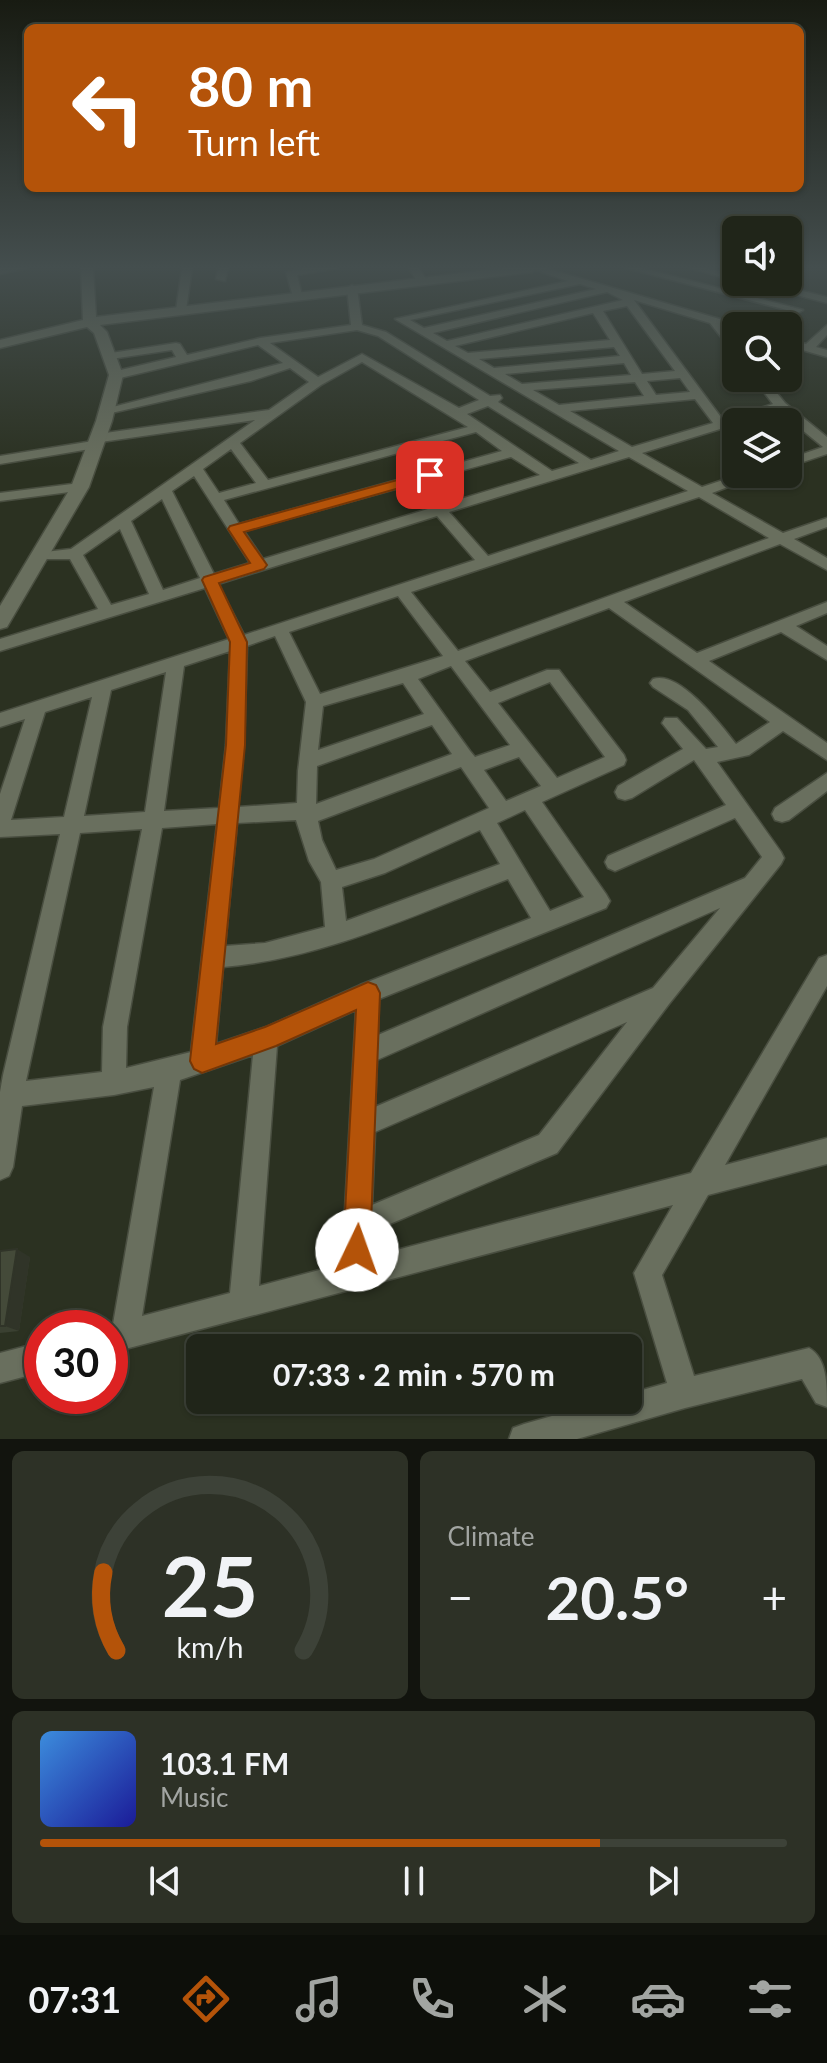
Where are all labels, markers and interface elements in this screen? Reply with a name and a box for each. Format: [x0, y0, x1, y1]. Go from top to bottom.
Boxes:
text: 80 m [188, 52, 313, 119]
icon: left [56, 56, 160, 160]
text: Turn left [188, 120, 320, 164]
map controls [722, 216, 802, 488]
button: sound [722, 216, 802, 296]
button: search [722, 312, 802, 392]
button: layers [722, 408, 802, 488]
pin [396, 441, 464, 509]
icon: arrive [408, 453, 452, 497]
position arrow [315, 1208, 399, 1292]
speed limit sign: 30 [24, 1310, 128, 1414]
text: 07:33 · 2 min · 570 m [273, 1356, 555, 1392]
text: Climate [448, 1520, 534, 1552]
text: 25 [162, 1535, 258, 1635]
text: 20.5° [545, 1561, 689, 1633]
text: − [448, 1571, 473, 1623]
text: + [761, 1571, 787, 1623]
text: km/h [176, 1630, 243, 1664]
text: 103.1 FM [160, 1745, 289, 1781]
text: Music [160, 1781, 228, 1813]
icon: previous [143, 1859, 187, 1903]
icon: pause [392, 1859, 436, 1903]
icon: next [641, 1859, 685, 1903]
icon: directions [178, 1971, 234, 2027]
icon: music [291, 1971, 347, 2027]
icon: phone [404, 1971, 460, 2027]
icon: climate [517, 1971, 573, 2027]
icon: car [630, 1971, 686, 2027]
icon: filters [742, 1971, 798, 2027]
text: 07:31 [28, 1977, 121, 2021]

